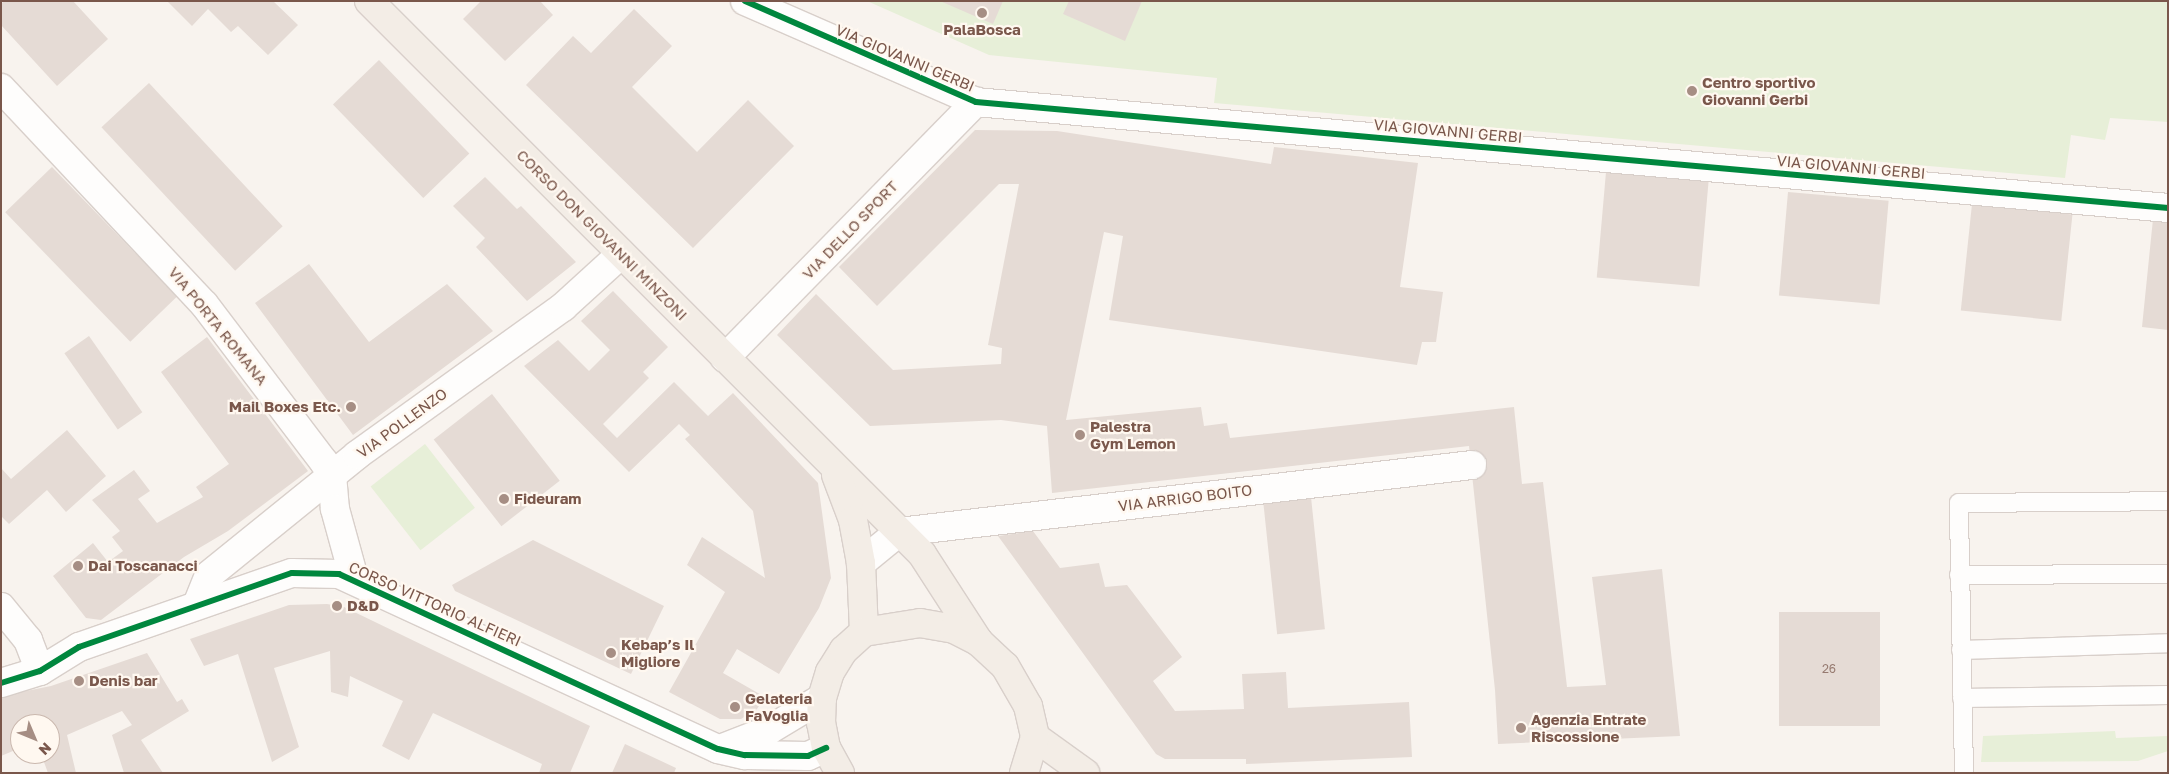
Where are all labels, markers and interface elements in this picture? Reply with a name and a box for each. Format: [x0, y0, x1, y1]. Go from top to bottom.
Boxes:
marker: PalaBosca [976, 7, 988, 19]
street label: VIA GIOVANNI GERBI [833, 21, 977, 95]
place label: PalaBosca [943, 21, 1021, 39]
place label: Centro sportivo Giovanni Gerbi [1702, 73, 1816, 108]
marker: Centro sportivo Giovanni Gerbi [1686, 85, 1698, 97]
street label: VIA GIOVANNI GERBI [1373, 116, 1523, 146]
street label: CORSO DON GIOVANNI MINZONI [513, 146, 691, 324]
street label: VIA GIOVANNI GERBI [1776, 152, 1926, 182]
street label: VIA DELLO SPORT [799, 177, 901, 283]
street label: VIA PORTA ROMANA [165, 263, 271, 389]
street label: VIA POLLENZO [353, 384, 451, 462]
place label: Mail Boxes Etc. [229, 398, 341, 416]
marker: Mail Boxes Etc. [345, 401, 357, 413]
place label: Palestra Gym Lemon [1090, 417, 1176, 452]
marker: Palestra Gym Lemon [1074, 429, 1086, 441]
street label: VIA ARRIGO BOITO [1117, 481, 1253, 515]
place label: Fideuram [514, 490, 581, 508]
marker: Fideuram [498, 493, 510, 505]
place label: Dai Toscanacci [88, 557, 198, 575]
street label: CORSO VITTORIO ALFIERI [346, 558, 524, 650]
marker: Dai Toscanacci [72, 560, 84, 572]
place label: D&D [347, 597, 379, 615]
marker: D&D [331, 600, 343, 612]
place label: Kebap’s Il Migliore [621, 635, 694, 670]
marker: Kebap’s Il Migliore [605, 647, 617, 659]
house number: 26 [1822, 662, 1836, 676]
place label: Denis bar [89, 672, 158, 690]
marker: Denis bar [73, 675, 85, 687]
place label: Gelateria FaVoglia [745, 689, 812, 724]
marker: Gelateria FaVoglia [729, 701, 741, 713]
place label: Agenzia Entrate Riscossione [1531, 710, 1646, 745]
north arrow [10, 714, 60, 764]
marker: Agenzia Entrate Riscossione [1515, 722, 1527, 734]
text: N [35, 739, 55, 759]

